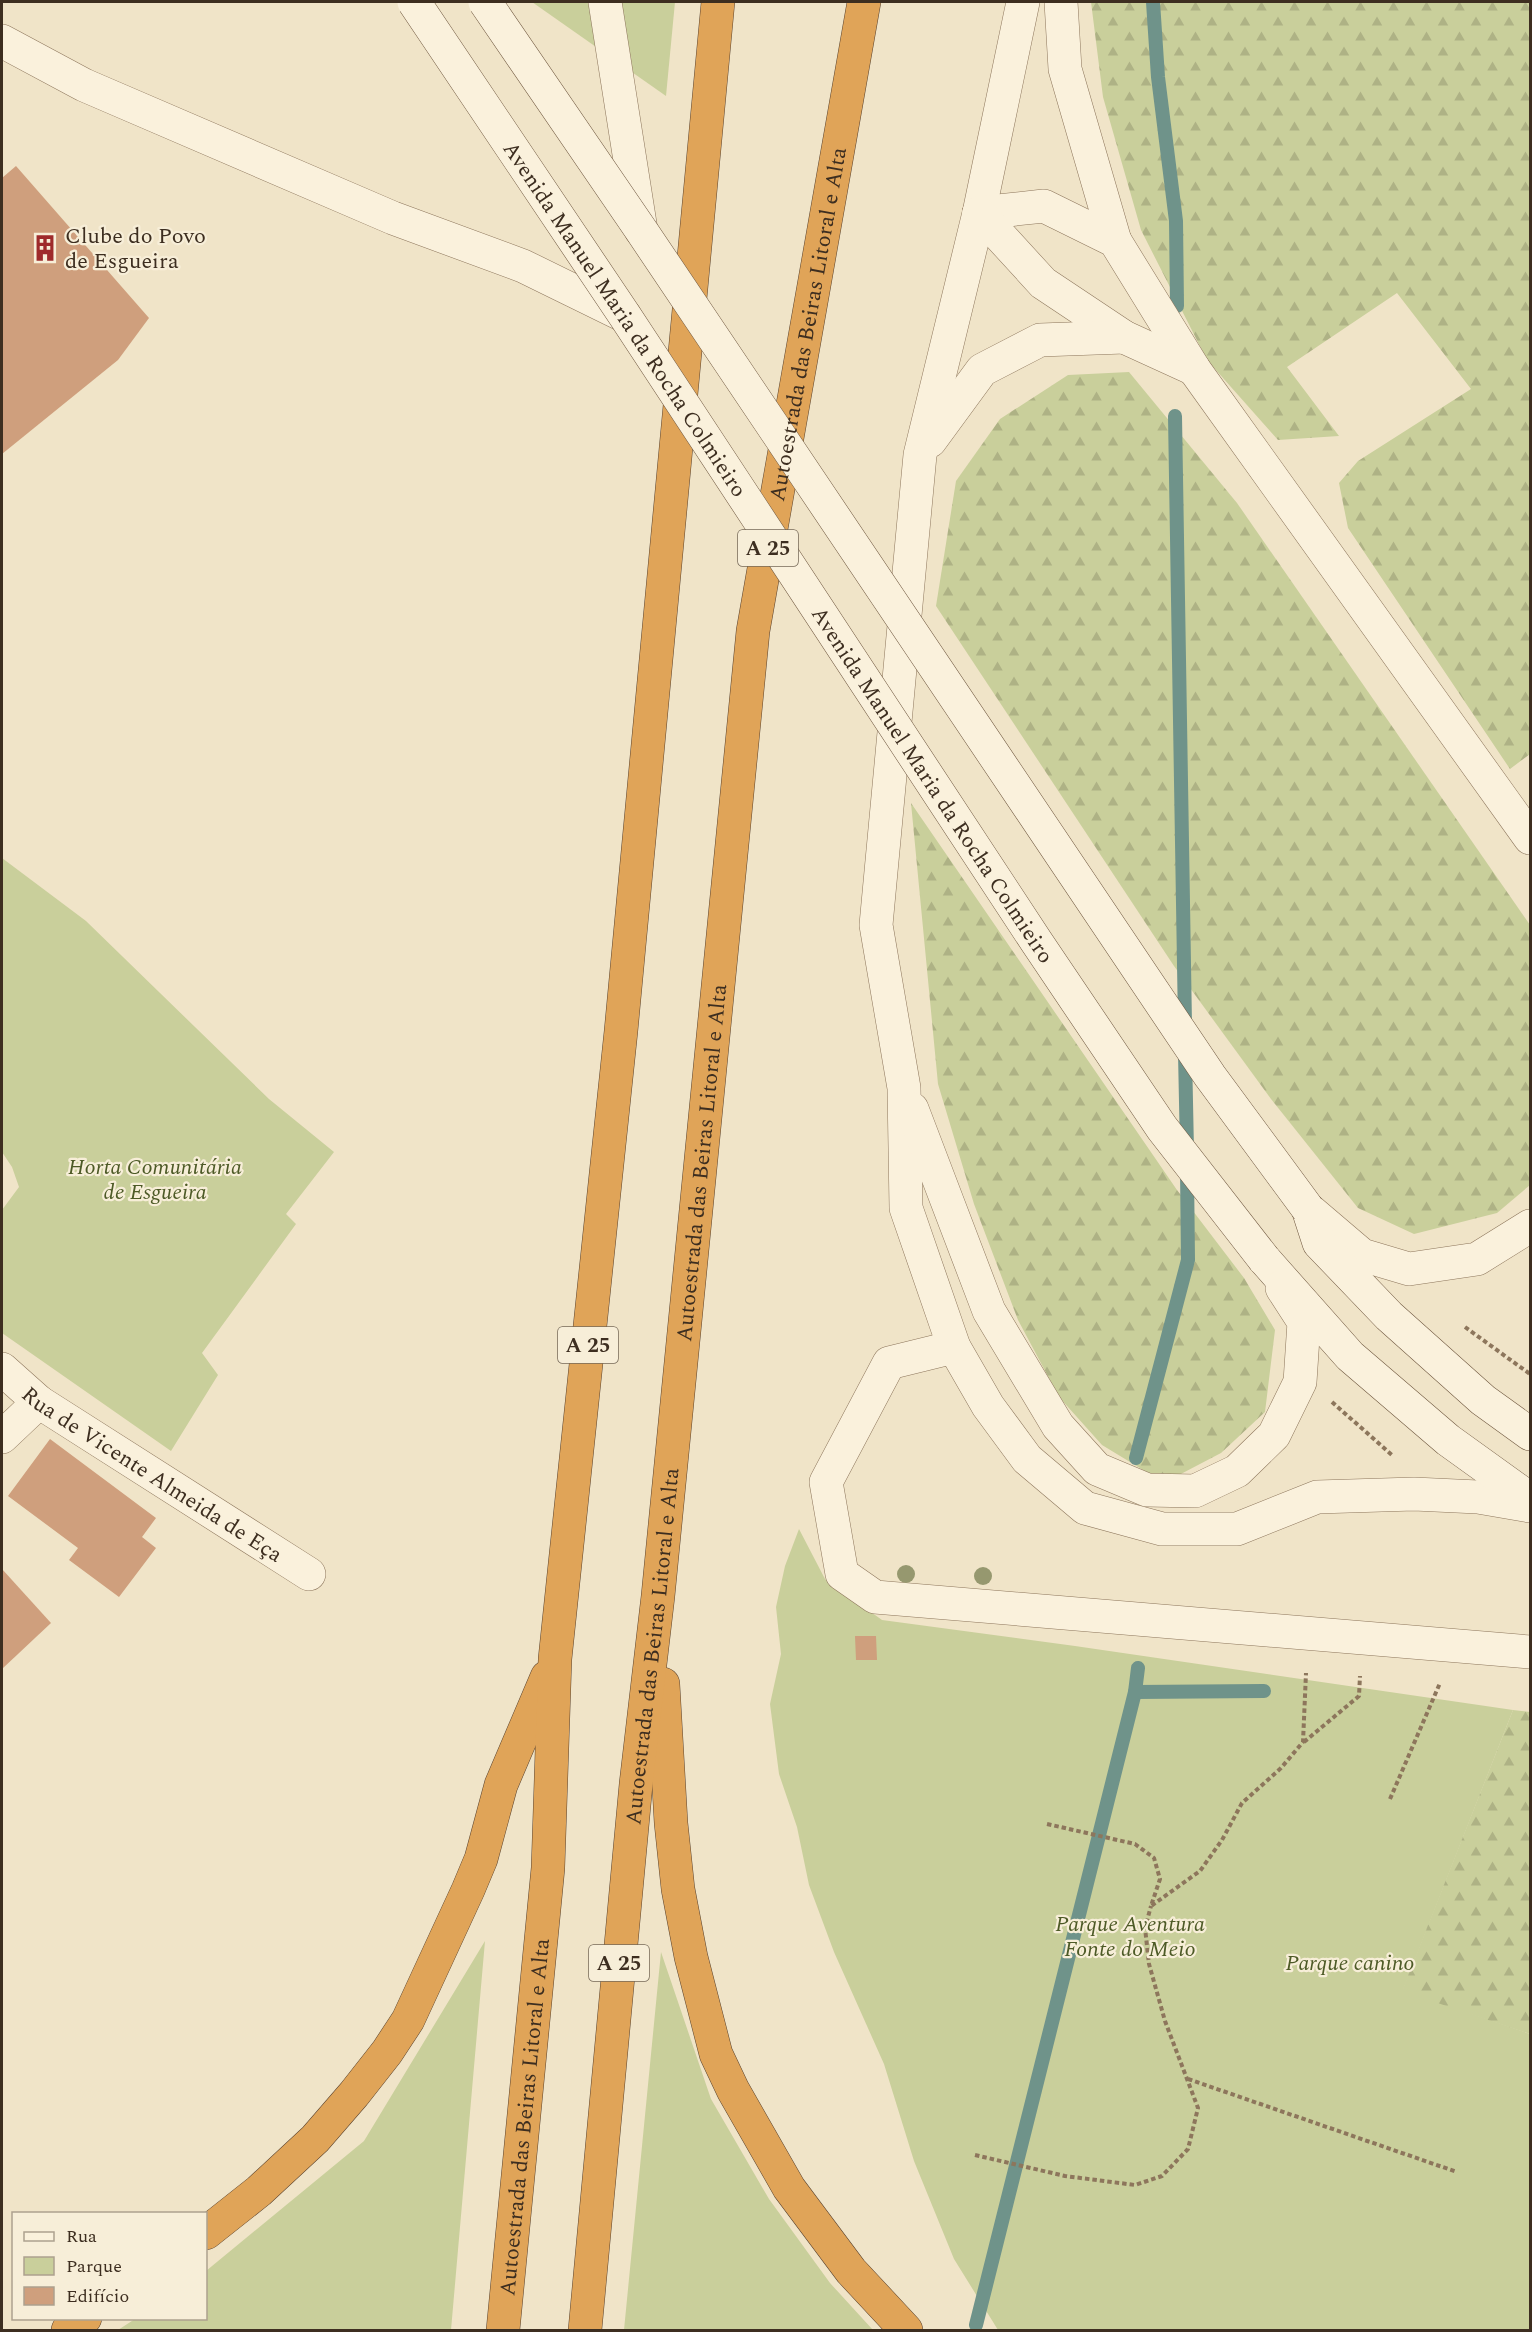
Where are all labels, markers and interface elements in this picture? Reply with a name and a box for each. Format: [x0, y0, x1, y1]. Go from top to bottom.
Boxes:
street label: Avenida Manuel Maria da Rocha Colmieiro [494, 135, 755, 504]
street label: Autoestrada das Beiras Litoral e Alta [761, 144, 856, 504]
place label: Clube do Povo de Esgueira [65, 220, 206, 278]
building icon: Clube do Povo de Esgueira [30, 233, 60, 263]
road number: A 25 [738, 530, 798, 566]
street label: Avenida Manuel Maria da Rocha Colmieiro [802, 600, 1061, 970]
street label: Autoestrada das Beiras Litoral e Alta [668, 982, 736, 1343]
park label: Horta Comunitária de Esgueira [68, 1151, 242, 1209]
road number: A 25 [558, 1327, 618, 1363]
street label: Rua de Vicente Almeida de Eça [14, 1379, 289, 1571]
street label: Autoestrada das Beiras Litoral e Alta [617, 1466, 689, 1826]
park label: Parque Aventura Fonte do Meio [1055, 1908, 1205, 1966]
street label: Autoestrada das Beiras Litoral e Alta [491, 1937, 559, 2298]
road number: A 25 [589, 1945, 649, 1981]
park label: Parque canino [1285, 1947, 1415, 1980]
legend [12, 2212, 207, 2320]
text: Rua [66, 2223, 97, 2250]
text: Parque [66, 2253, 122, 2280]
text: Edifício [66, 2283, 129, 2310]

